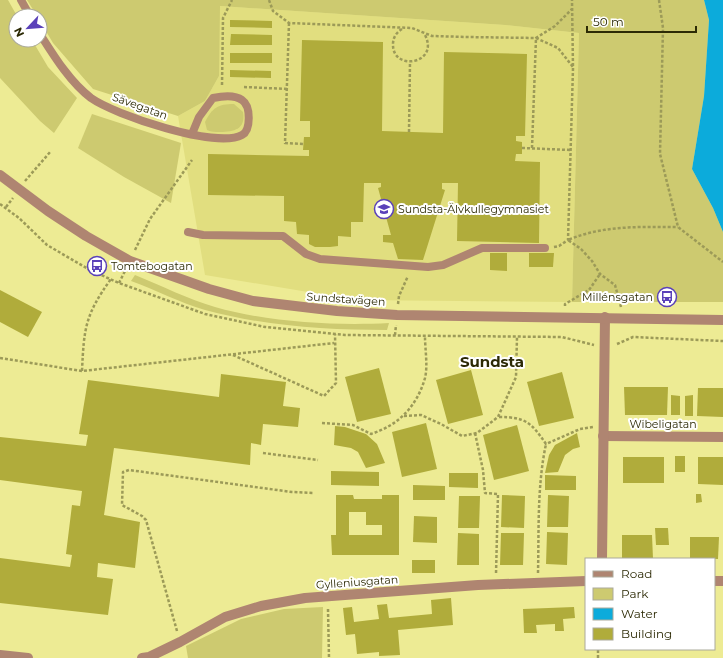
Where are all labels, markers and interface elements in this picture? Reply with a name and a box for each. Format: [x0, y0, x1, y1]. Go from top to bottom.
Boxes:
north arrow [8, 8, 48, 48]
scale bar [587, 8, 696, 34]
text: 50 m [593, 14, 624, 29]
text: N [11, 25, 27, 39]
street label: Sävegatan [110, 90, 170, 122]
school or university icon: Sundsta-Älvkullegymnasiet [373, 198, 395, 220]
place label: Sundsta-Älvkullegymnasiet [398, 202, 549, 216]
bus stop icon: Tomtebogatan [86, 255, 108, 277]
place label: Tomtebogatan [111, 259, 193, 273]
bus stop icon: Millénsgatan [656, 286, 678, 308]
street label: Sundstavägen [306, 289, 386, 309]
place label: Millénsgatan [582, 290, 653, 304]
district label: Sundsta [460, 352, 524, 371]
street label: Wibeligatan [629, 417, 697, 431]
legend [585, 558, 715, 650]
text: Road [621, 566, 652, 581]
street label: Gylleniusgatan [315, 572, 399, 592]
text: Park [621, 586, 649, 601]
text: Water [621, 606, 658, 621]
text: Building [621, 626, 672, 641]

